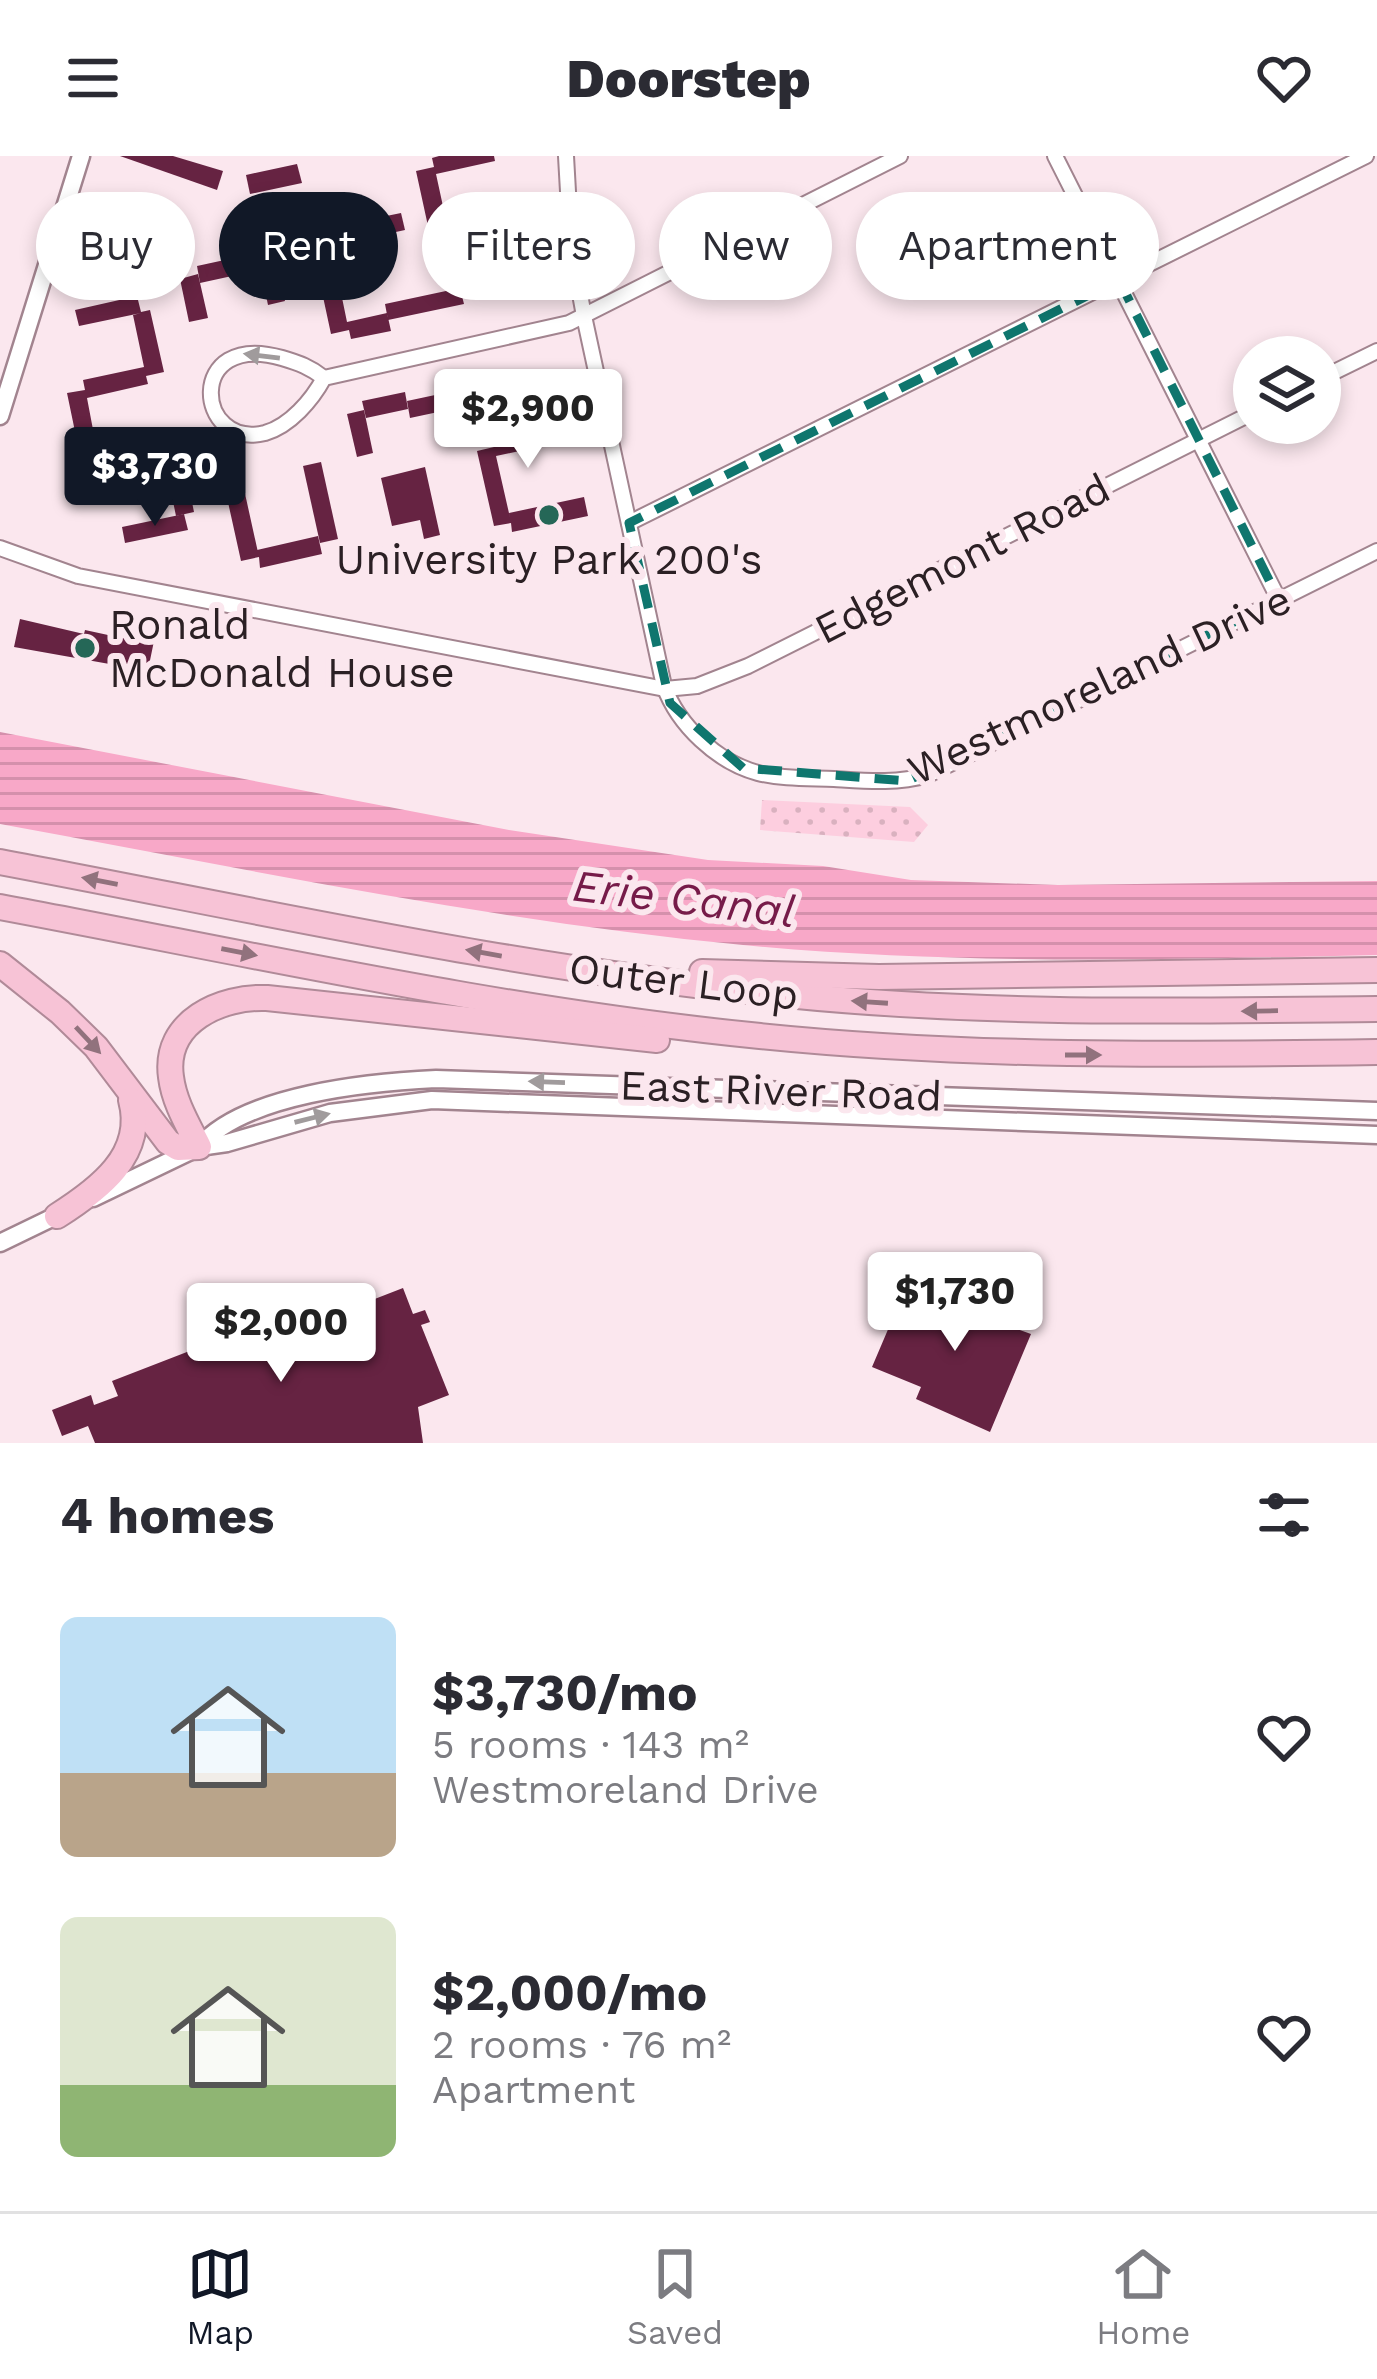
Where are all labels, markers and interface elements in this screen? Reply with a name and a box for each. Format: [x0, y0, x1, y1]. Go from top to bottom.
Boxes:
icon: menu [60, 45, 126, 111]
icon: heart [1251, 45, 1317, 111]
text: Doorstep [566, 47, 811, 110]
chip: Buy [36, 192, 195, 300]
chip: Rent [219, 192, 398, 300]
chip: Filters [422, 192, 635, 300]
chip: New [659, 192, 832, 300]
chip: Apartment [856, 192, 1159, 300]
map controls [1233, 336, 1341, 444]
button: layers [1233, 336, 1341, 444]
one-way arrow [243, 346, 280, 365]
pin: $2,900 [430, 369, 626, 471]
text: $2,900 [461, 385, 595, 430]
pin: $3,730 [57, 427, 253, 529]
text: $3,730 [92, 443, 219, 488]
street label: Edgemont Road [807, 463, 1118, 654]
marker: University Park 200's [536, 502, 562, 528]
place label: University Park 200's [336, 535, 762, 584]
street label: Westmoreland Drive [900, 574, 1298, 795]
place label: Ronald McDonald House [109, 600, 455, 697]
marker: Ronald McDonald House [72, 635, 98, 661]
water label: Erie Canal [570, 859, 798, 938]
one-way arrow [81, 871, 119, 890]
one-way arrow [220, 943, 258, 961]
one-way arrow [464, 943, 502, 962]
street label: Outer Loop [566, 943, 802, 1020]
one-way arrow [851, 993, 888, 1012]
one-way arrow [1240, 1001, 1278, 1021]
one-way arrow [74, 1025, 101, 1054]
one-way arrow [1065, 1045, 1103, 1065]
street label: East River Road [619, 1060, 943, 1121]
one-way arrow [527, 1072, 565, 1091]
one-way arrow [294, 1108, 331, 1127]
pin: $1,730 [857, 1252, 1053, 1354]
text: $1,730 [895, 1268, 1015, 1313]
pin: $2,000 [183, 1283, 379, 1385]
text: $2,000 [214, 1299, 348, 1344]
icon: filters [1251, 1482, 1317, 1548]
text: 4 homes [60, 1486, 274, 1545]
text: $3,730/mo [432, 1663, 698, 1722]
icon: home [156, 1665, 300, 1809]
icon: heart [1251, 1704, 1317, 1770]
text: 5 rooms · 143 m² [432, 1722, 749, 1767]
text: Westmoreland Drive [432, 1767, 819, 1812]
text: $2,000/mo [432, 1963, 707, 2022]
icon: home [156, 1965, 300, 2109]
icon: heart [1251, 2004, 1317, 2070]
text: 2 rooms · 76 m² [432, 2022, 731, 2067]
text: Apartment [432, 2067, 635, 2112]
tab: Map [187, 2241, 254, 2352]
tab: Saved [627, 2241, 723, 2352]
tab: Home [1096, 2241, 1190, 2352]

